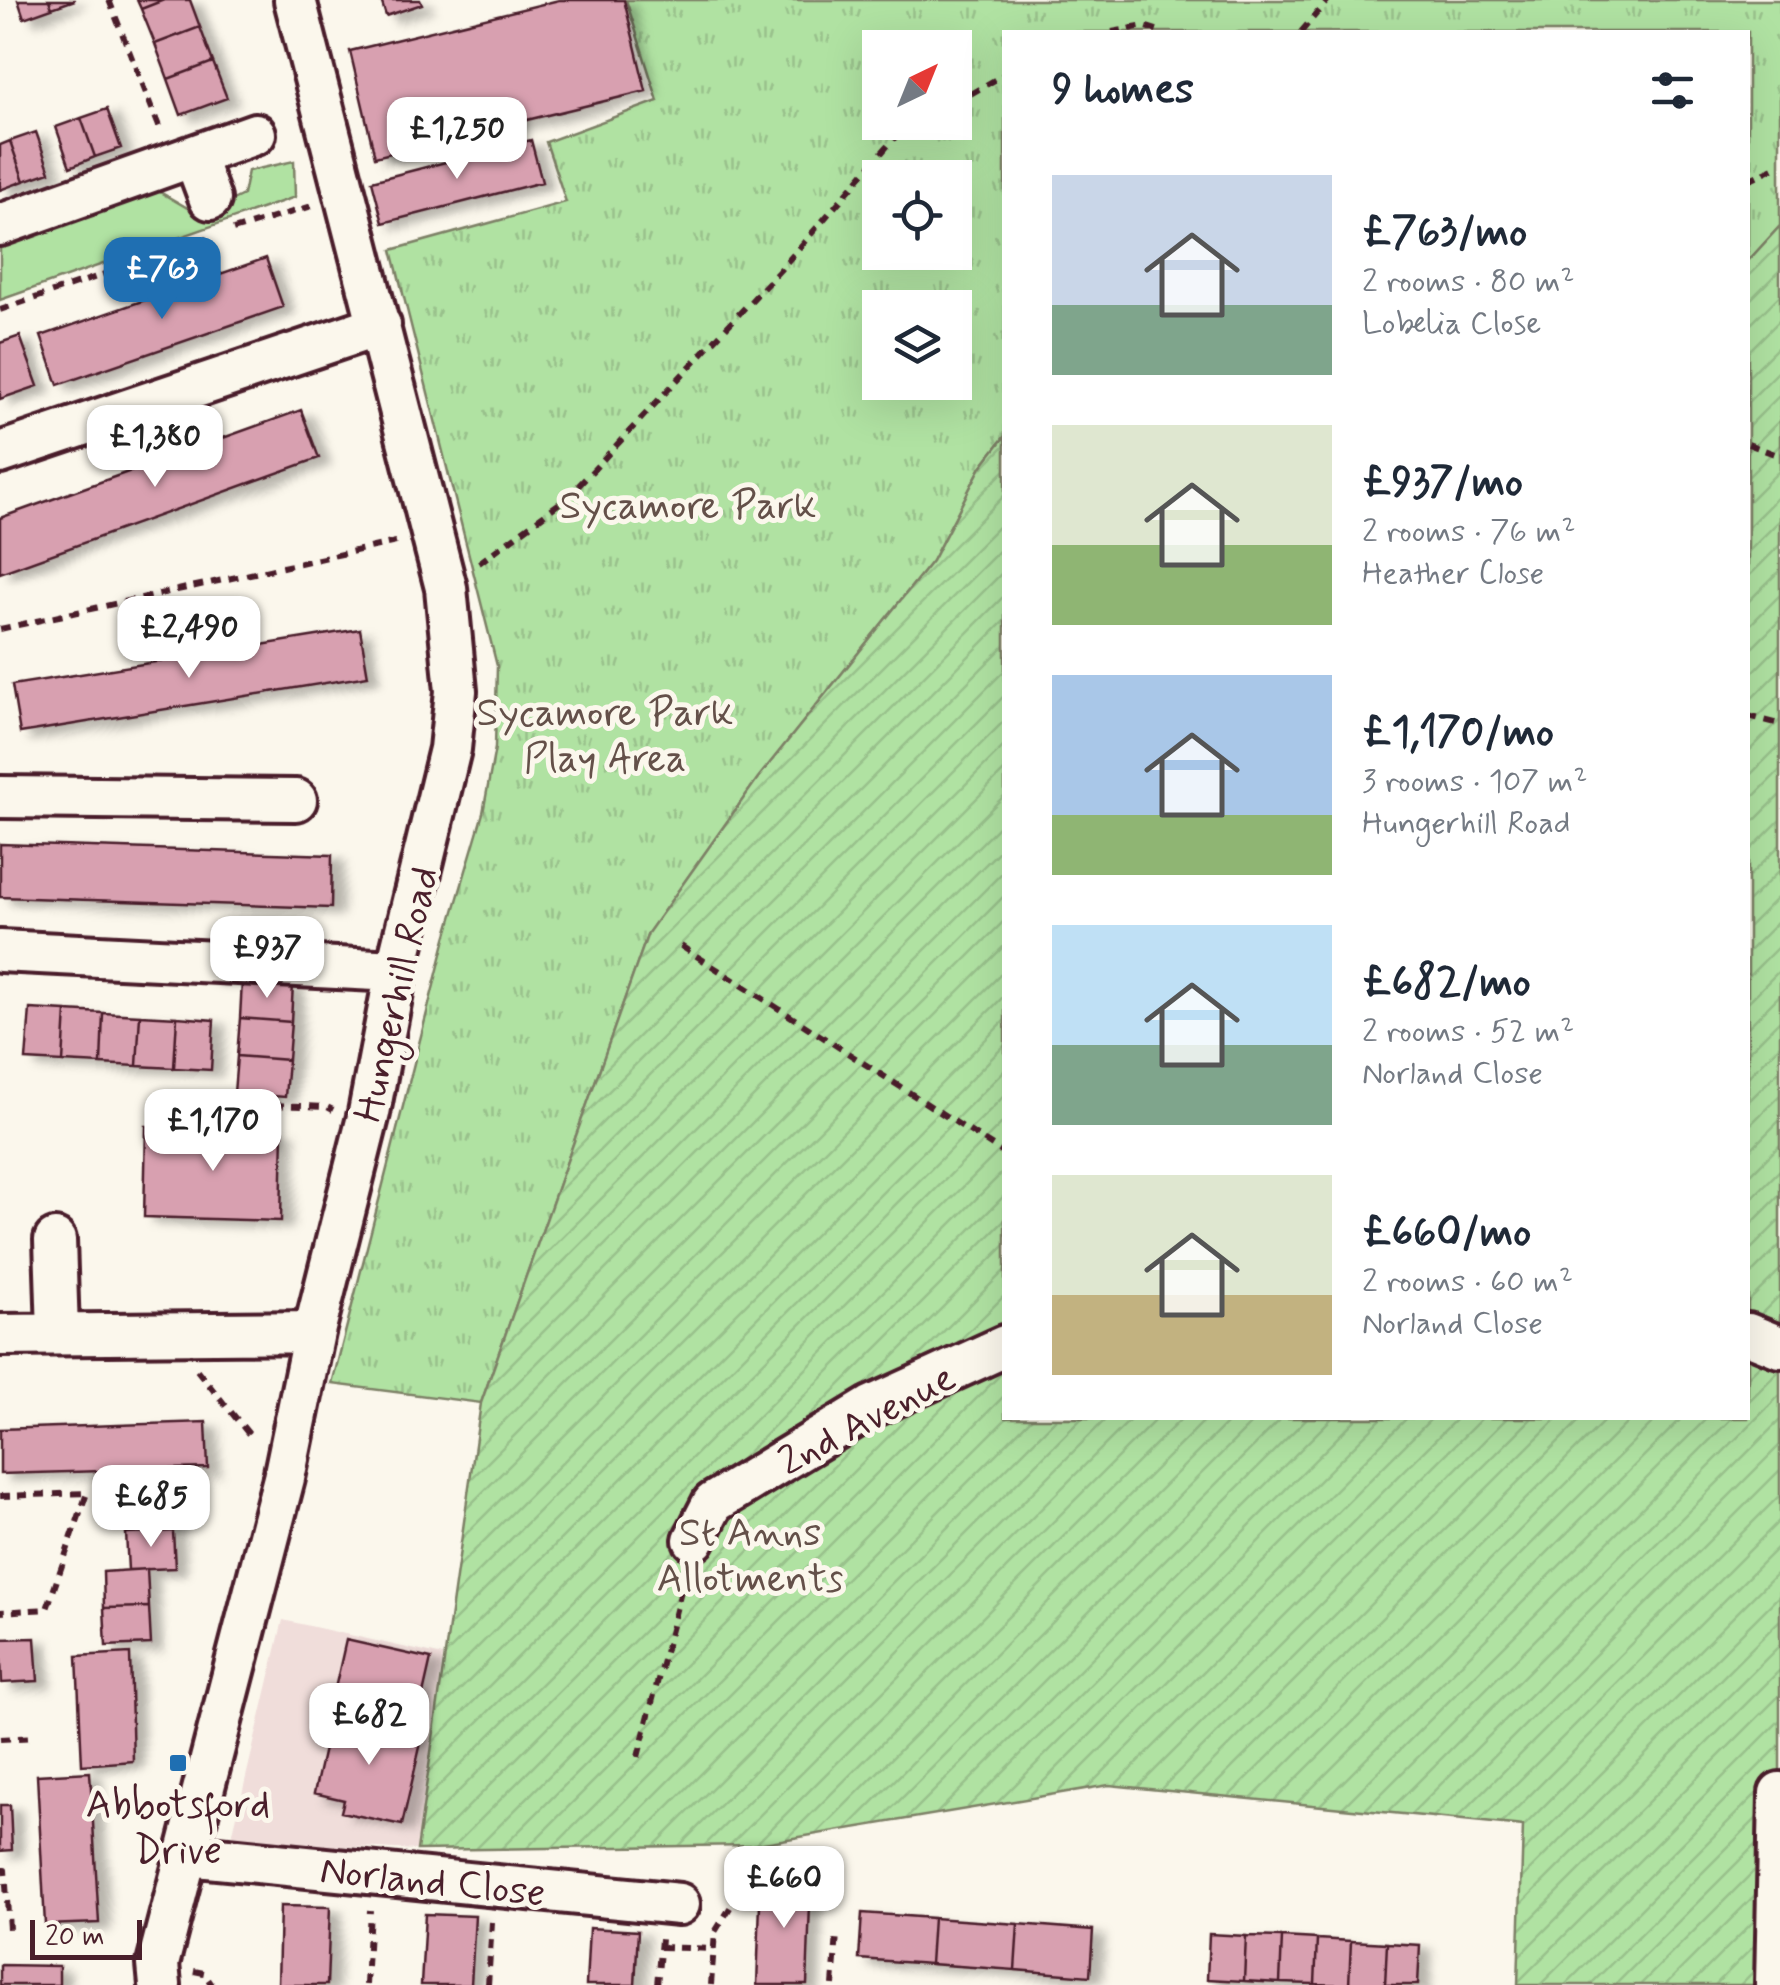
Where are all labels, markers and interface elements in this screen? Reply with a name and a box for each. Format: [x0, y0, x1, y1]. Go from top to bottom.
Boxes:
north arrow [862, 30, 972, 140]
map controls [862, 30, 972, 400]
text: 9 homes [1052, 63, 1194, 118]
icon: filters [1645, 63, 1700, 118]
pin: £1,250 [376, 97, 538, 182]
text: £1,250 [409, 108, 505, 150]
button: locate [862, 160, 972, 270]
text: £763/mo [1362, 206, 1527, 261]
icon: home [1132, 215, 1252, 335]
pin: £763 [103, 237, 221, 322]
text: £763 [126, 248, 198, 290]
text: 2 rooms · 80 m² [1362, 261, 1575, 303]
button: layers [862, 290, 972, 400]
text: Lobelia Close [1362, 303, 1541, 345]
pin: £1,380 [74, 405, 236, 490]
text: £1,380 [109, 416, 201, 458]
text: £937/mo [1362, 456, 1523, 511]
icon: home [1132, 465, 1252, 585]
park label: Sycamore Park [559, 481, 817, 533]
text: 2 rooms · 76 m² [1362, 511, 1575, 553]
text: Heather Close [1362, 553, 1544, 595]
pin: £2,490 [108, 596, 270, 681]
text: £2,490 [139, 607, 239, 649]
park label: Sycamore Park Play Area [476, 688, 734, 786]
text: £1,170/mo [1362, 706, 1554, 761]
icon: home [1132, 715, 1252, 835]
text: 3 rooms · 107 m² [1362, 761, 1587, 803]
text: Hungerhill Road [1362, 803, 1570, 845]
street label: Hungerhill Road [343, 862, 455, 1128]
pin: £937 [208, 916, 326, 1001]
text: £937 [232, 927, 302, 969]
text: £682/mo [1362, 956, 1531, 1011]
icon: home [1132, 965, 1252, 1085]
text: 2 rooms · 52 m² [1362, 1011, 1574, 1053]
text: Norland Close [1362, 1053, 1543, 1095]
pin: £1,170 [132, 1089, 294, 1174]
text: £1,170 [166, 1100, 260, 1142]
text: £660/mo [1362, 1206, 1531, 1261]
icon: home [1132, 1215, 1252, 1335]
text: 2 rooms · 60 m² [1362, 1261, 1573, 1303]
text: Norland Close [1362, 1303, 1543, 1345]
street label: 2nd Avenue [770, 1352, 965, 1489]
pin: £685 [92, 1465, 210, 1550]
text: £685 [114, 1476, 188, 1518]
park label: St Anns Allotments [657, 1508, 843, 1606]
pin: £682 [310, 1683, 428, 1768]
text: £682 [331, 1694, 407, 1736]
marker: Abbotsford Drive [167, 1752, 189, 1774]
place label: Abbotsford Drive [86, 1780, 270, 1878]
street label: Norland Close [318, 1845, 548, 1921]
pin: £660 [725, 1846, 843, 1931]
text: £660 [746, 1857, 822, 1899]
scale bar [30, 1915, 142, 1960]
text: 20 m [45, 1919, 105, 1956]

